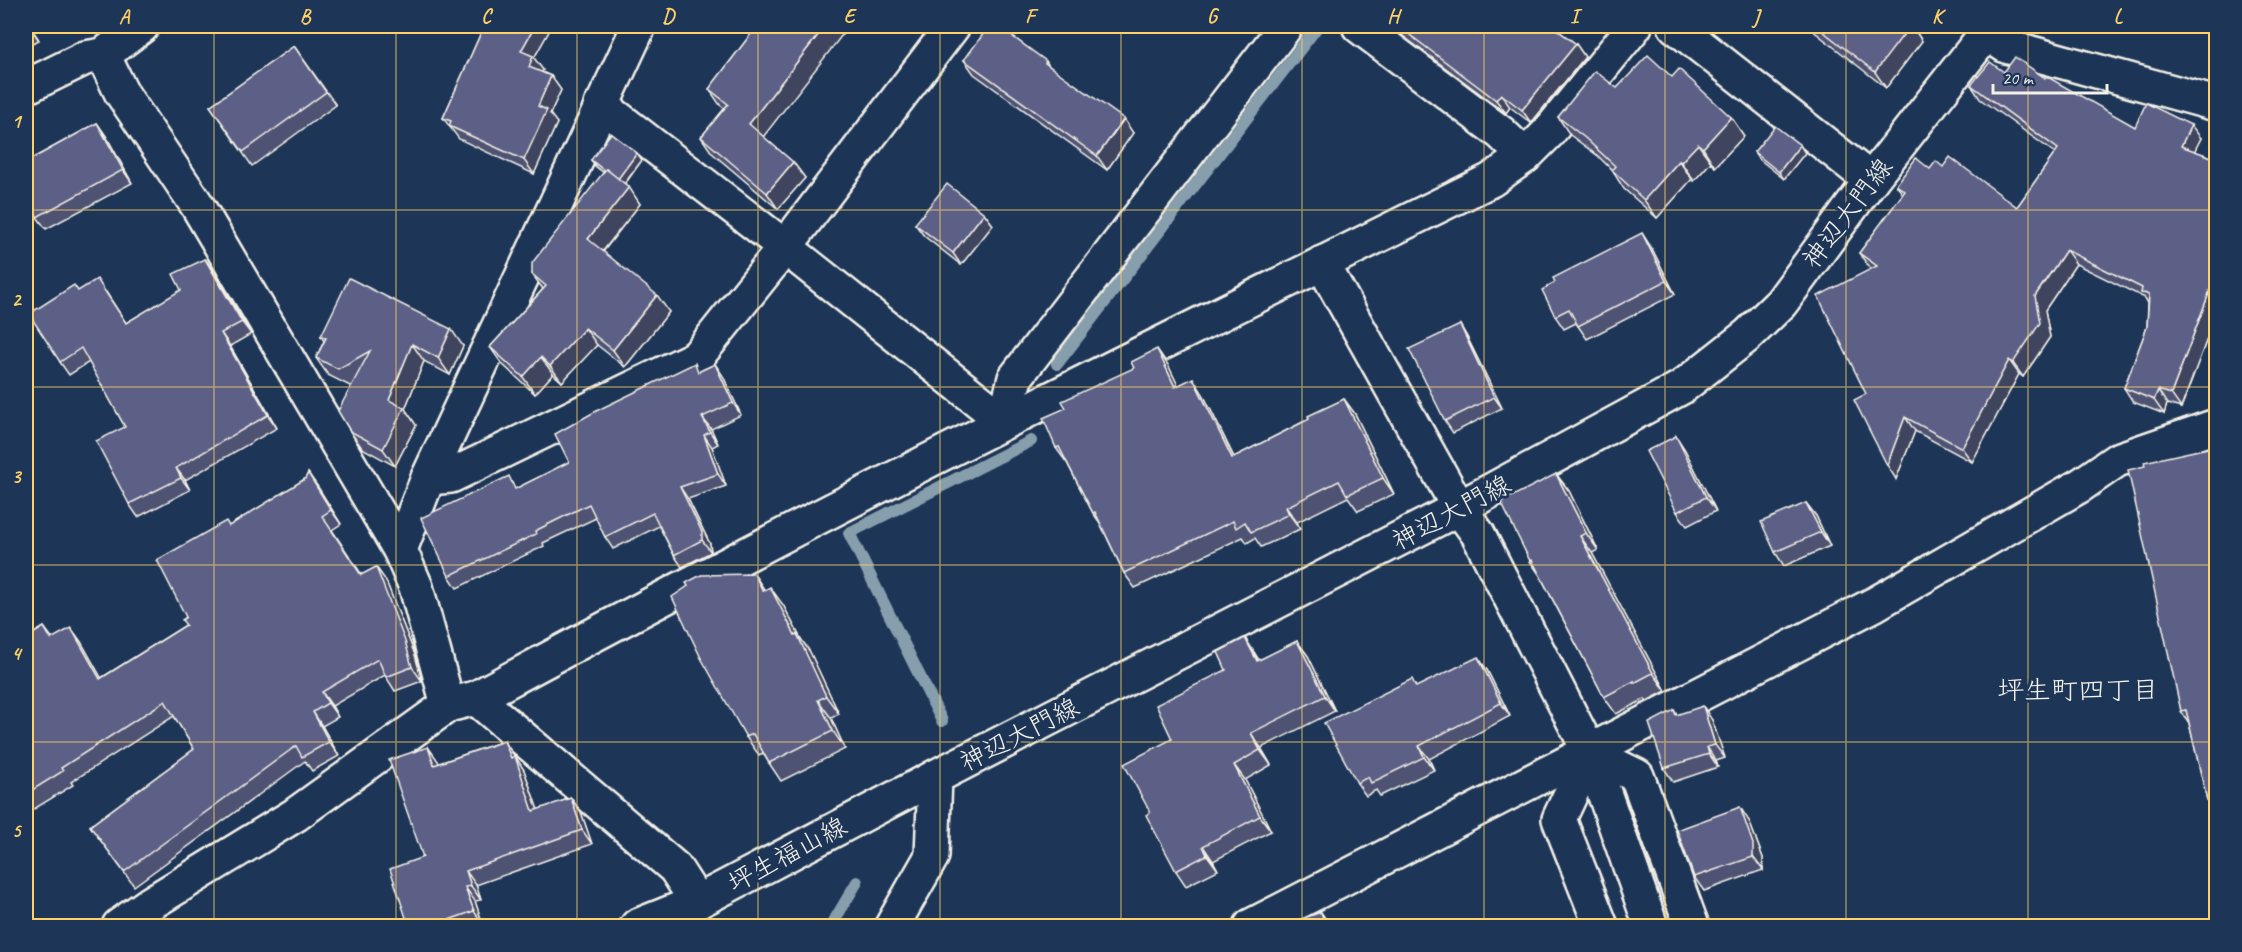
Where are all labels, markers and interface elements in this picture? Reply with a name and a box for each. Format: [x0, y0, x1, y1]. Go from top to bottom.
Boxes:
text: A [119, 4, 131, 29]
text: B [300, 4, 312, 29]
text: C [481, 4, 493, 29]
text: D [662, 4, 676, 29]
text: E [844, 4, 858, 29]
text: F [1025, 4, 1039, 29]
text: G [1207, 4, 1220, 29]
text: H [1387, 4, 1402, 29]
text: I [1570, 4, 1583, 29]
text: J [1751, 4, 1763, 29]
text: K [1932, 4, 1946, 29]
text: L [2114, 4, 2124, 29]
scale bar [1993, 57, 2107, 95]
text: 20 m [2002, 67, 2035, 89]
text: 1 [12, 109, 23, 134]
street label: 神辺大門線 [1795, 151, 1900, 275]
text: 2 [12, 287, 23, 312]
text: 3 [12, 464, 23, 489]
street label: 神辺大門線 [1386, 467, 1516, 558]
text: 4 [12, 641, 24, 666]
district label: 坪生町四丁目 [1997, 673, 2159, 707]
street label: 神辺大門線 [954, 690, 1085, 779]
street label: 坪生福山線 [722, 809, 852, 900]
text: 5 [12, 818, 23, 843]

